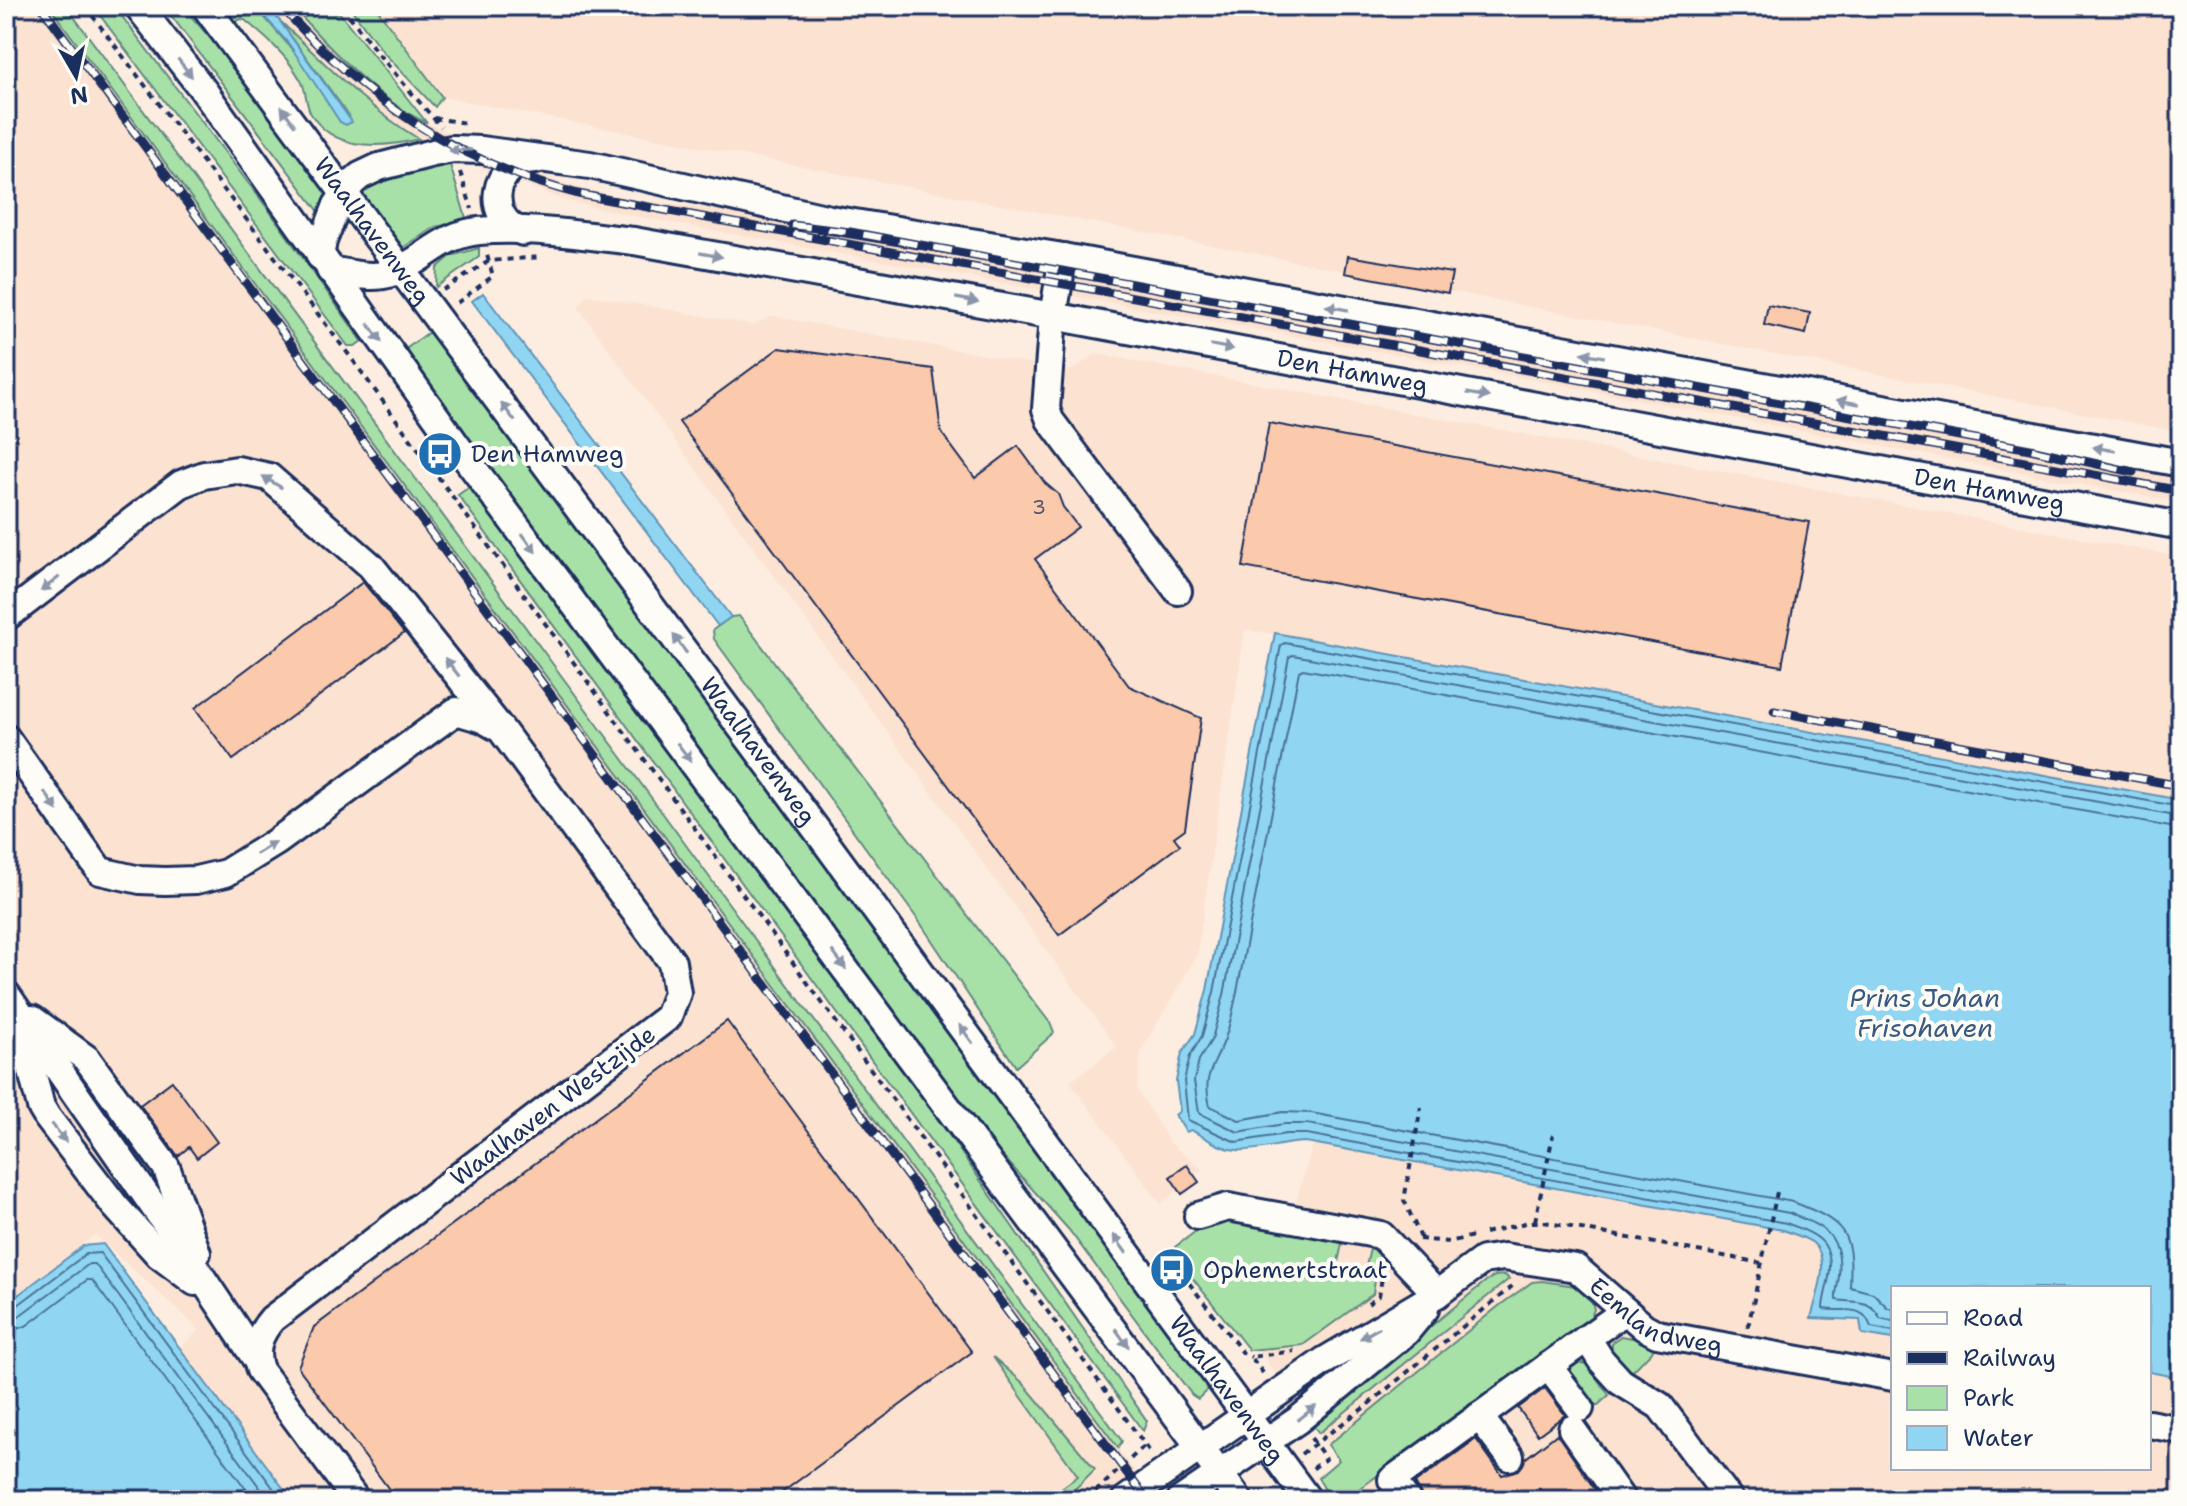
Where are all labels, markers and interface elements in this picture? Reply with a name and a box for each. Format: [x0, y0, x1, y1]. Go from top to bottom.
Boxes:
north arrow [36, 36, 116, 116]
one-way arrow [177, 58, 193, 78]
text: N [68, 80, 90, 111]
one-way arrow [280, 105, 296, 126]
one-way arrow [447, 144, 472, 156]
street label: Waalhavenweg [306, 150, 437, 311]
one-way arrow [698, 249, 723, 261]
one-way arrow [954, 295, 979, 307]
one-way arrow [1324, 301, 1349, 313]
one-way arrow [367, 323, 382, 344]
one-way arrow [1210, 342, 1235, 354]
street label: Den Hamweg [1274, 342, 1430, 401]
one-way arrow [1580, 348, 1605, 360]
one-way arrow [1466, 389, 1491, 402]
one-way arrow [1836, 396, 1861, 408]
one-way arrow [501, 402, 517, 422]
bus stop icon: Den Hamweg [416, 430, 464, 478]
place label: Den Hamweg [471, 438, 624, 470]
one-way arrow [2091, 442, 2116, 454]
street label: Den Hamweg [1911, 461, 2067, 520]
one-way arrow [261, 475, 283, 489]
house number: 3 [1032, 494, 1046, 520]
one-way arrow [521, 532, 536, 553]
one-way arrow [40, 575, 60, 591]
one-way arrow [672, 633, 688, 654]
one-way arrow [444, 657, 460, 677]
street label: Waalhavenweg [693, 671, 824, 832]
one-way arrow [675, 741, 691, 762]
one-way arrow [43, 791, 58, 812]
one-way arrow [255, 841, 277, 855]
one-way arrow [830, 950, 846, 971]
water label: Prins Johan Frisohaven [1850, 980, 2000, 1045]
street label: Waalhaven Westzijde [444, 1018, 662, 1194]
one-way arrow [959, 1023, 974, 1044]
one-way arrow [50, 1122, 66, 1143]
one-way arrow [1112, 1233, 1128, 1254]
bus stop icon: Ophemertstraat [1148, 1246, 1196, 1294]
place label: Ophemertstraat [1203, 1254, 1388, 1286]
street label: Eemlandweg [1582, 1270, 1725, 1362]
legend [1891, 1286, 2151, 1470]
text: Road [1963, 1302, 2023, 1334]
street label: Waalhavenweg [1162, 1309, 1292, 1470]
one-way arrow [1359, 1326, 1381, 1340]
one-way arrow [1113, 1328, 1129, 1349]
text: Railway [1963, 1342, 2056, 1374]
text: Park [1963, 1382, 2015, 1414]
one-way arrow [1297, 1405, 1317, 1422]
text: Water [1963, 1422, 2034, 1454]

